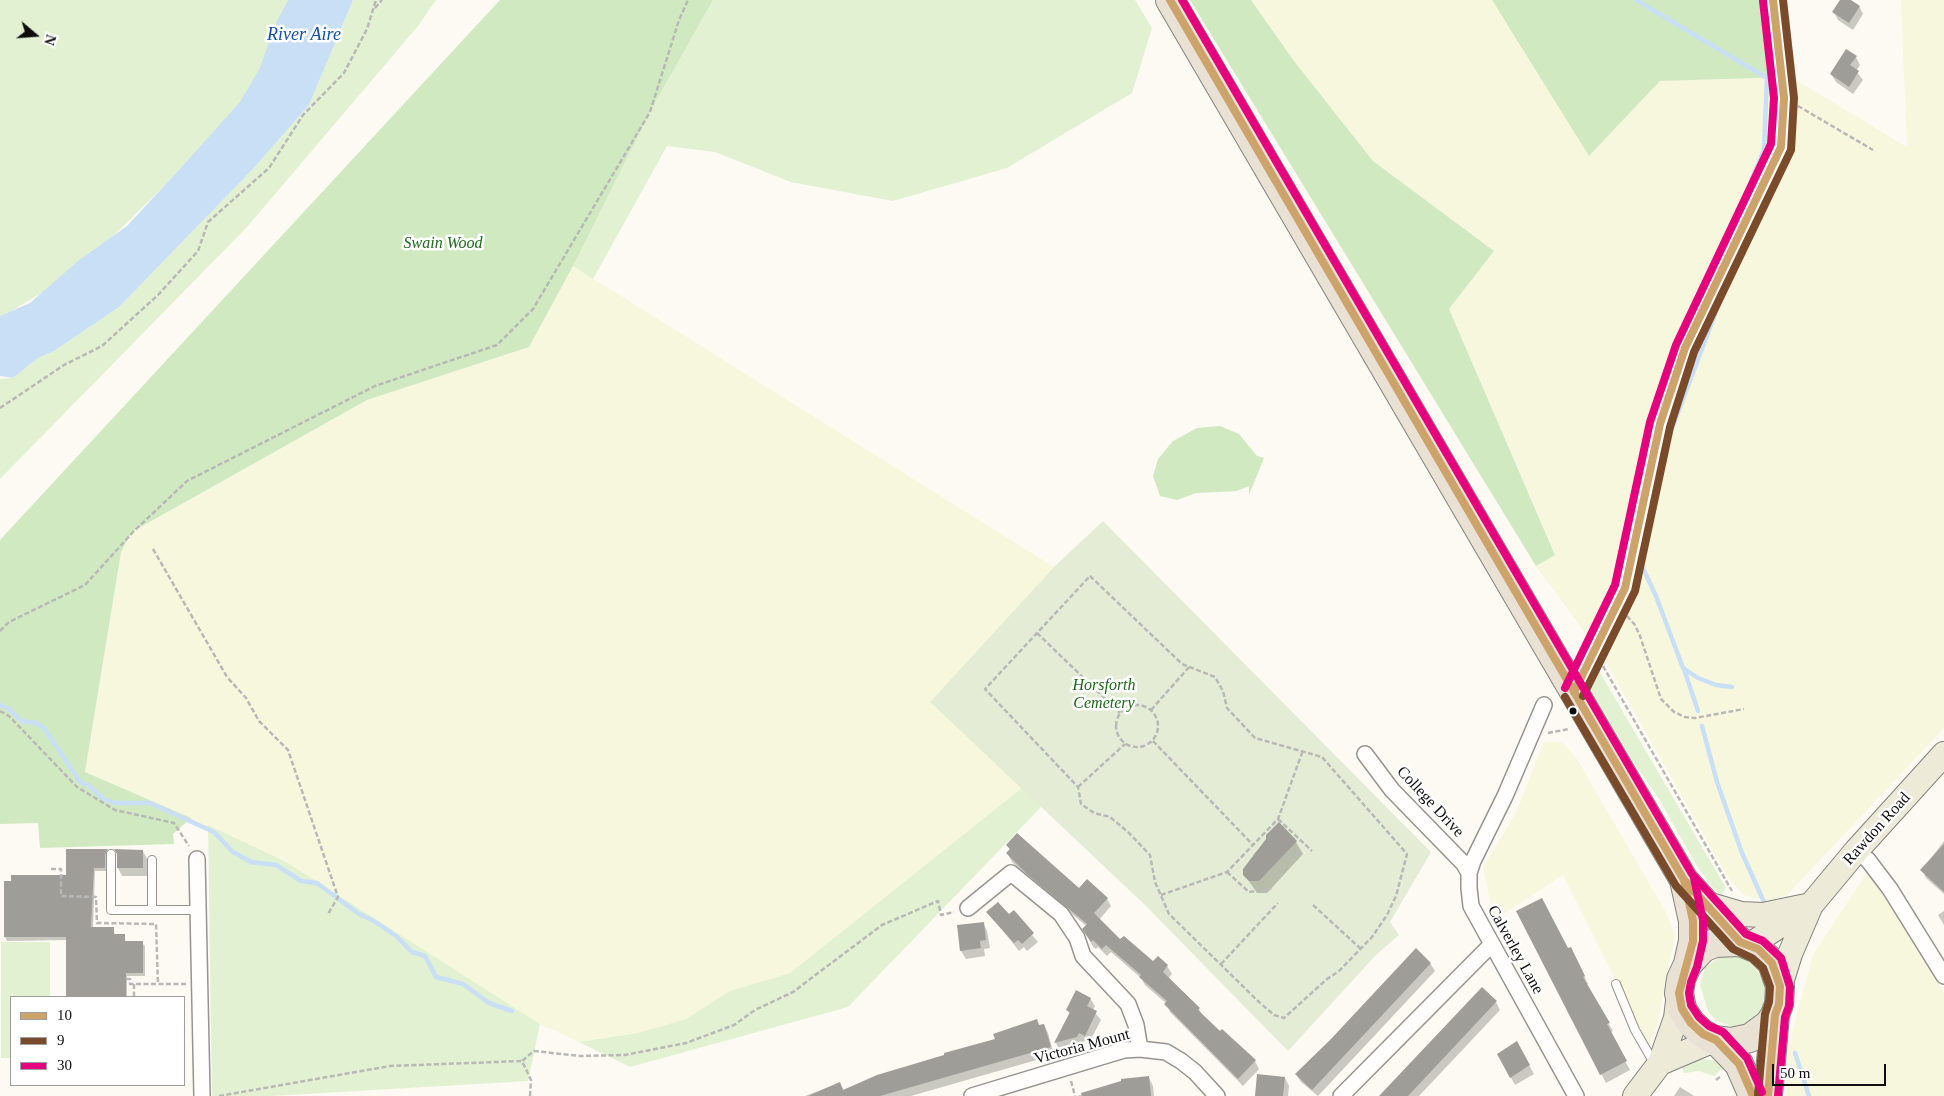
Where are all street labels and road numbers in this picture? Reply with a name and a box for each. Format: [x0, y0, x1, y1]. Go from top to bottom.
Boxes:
street label: College Drive [1392, 762, 1468, 842]
street label: Rawdon Road [1839, 789, 1915, 869]
street label: Calverley Lane [1483, 902, 1547, 998]
street label: Victoria Mount [1032, 1025, 1132, 1069]

